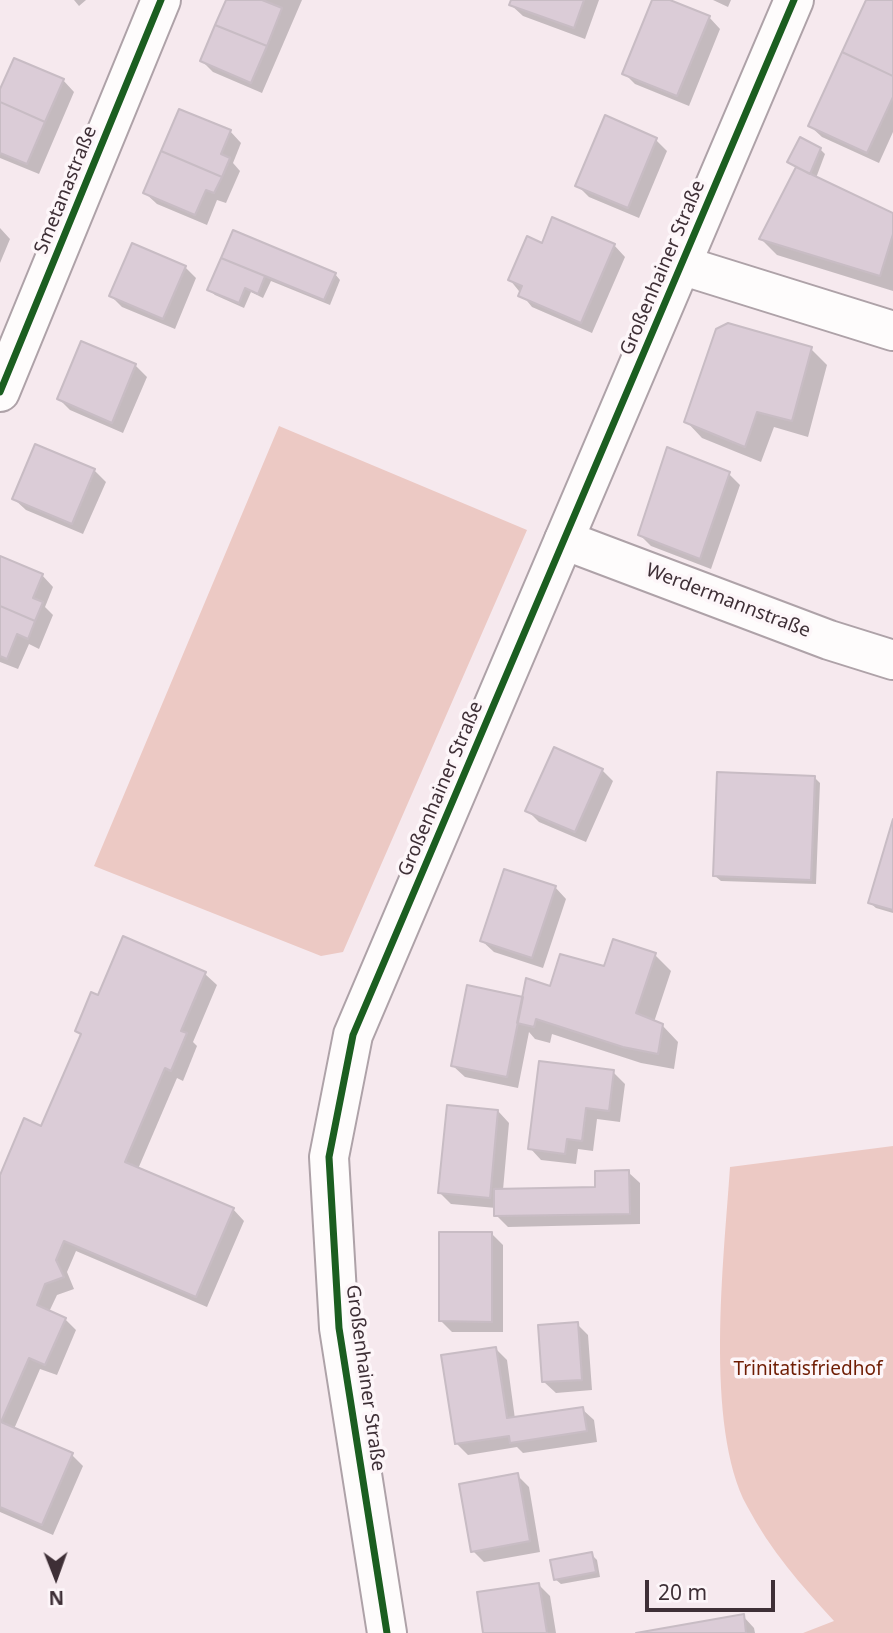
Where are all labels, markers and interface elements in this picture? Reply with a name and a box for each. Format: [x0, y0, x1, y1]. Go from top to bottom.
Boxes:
street label: Smetanastraße [30, 123, 102, 257]
street label: Großenhainer Straße [616, 177, 710, 359]
street label: Werdermannstraße [642, 559, 814, 643]
street label: Großenhainer Straße [394, 698, 488, 880]
street label: Großenhainer Straße [341, 1283, 389, 1473]
park label: Trinitatisfriedhof [734, 1359, 882, 1381]
north arrow [21, 1542, 91, 1612]
scale bar [648, 1566, 778, 1610]
text: 20 m [658, 1578, 707, 1606]
text: N [48, 1585, 64, 1611]

